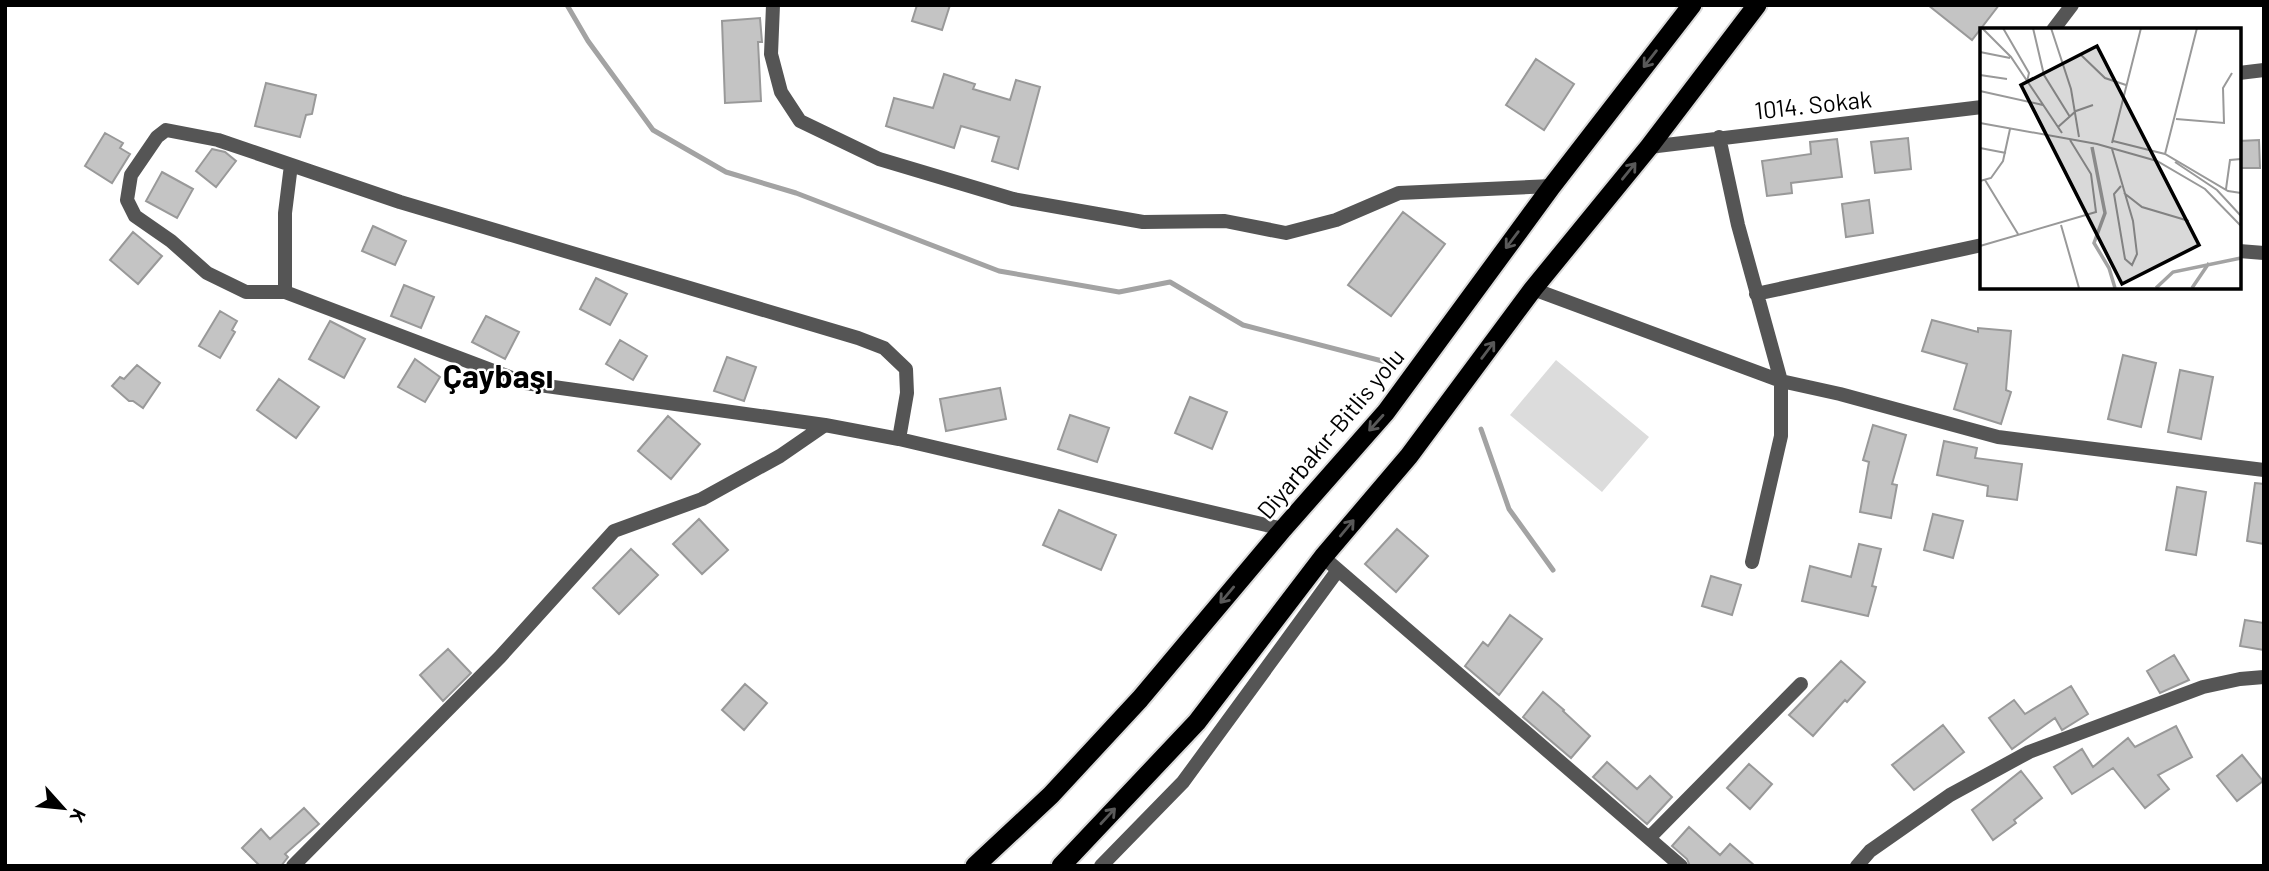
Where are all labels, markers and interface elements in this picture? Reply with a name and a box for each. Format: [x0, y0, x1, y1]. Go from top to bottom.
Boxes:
inset map [1980, 28, 2241, 289]
one-way arrow [1643, 50, 1658, 68]
street label: 1014. Sokak [1753, 83, 1873, 125]
one-way arrow [1621, 163, 1637, 181]
one-way arrow [1505, 230, 1519, 249]
one-way arrow [1480, 341, 1495, 360]
street label: Diyarbakır-Bitlis yolu [1250, 342, 1410, 524]
district label: Çaybaşı [443, 356, 553, 394]
one-way arrow [1368, 414, 1385, 431]
one-way arrow [1339, 520, 1355, 538]
one-way arrow [1220, 585, 1235, 603]
north arrow [28, 773, 98, 843]
text: K [66, 805, 92, 827]
one-way arrow [1100, 808, 1117, 825]

